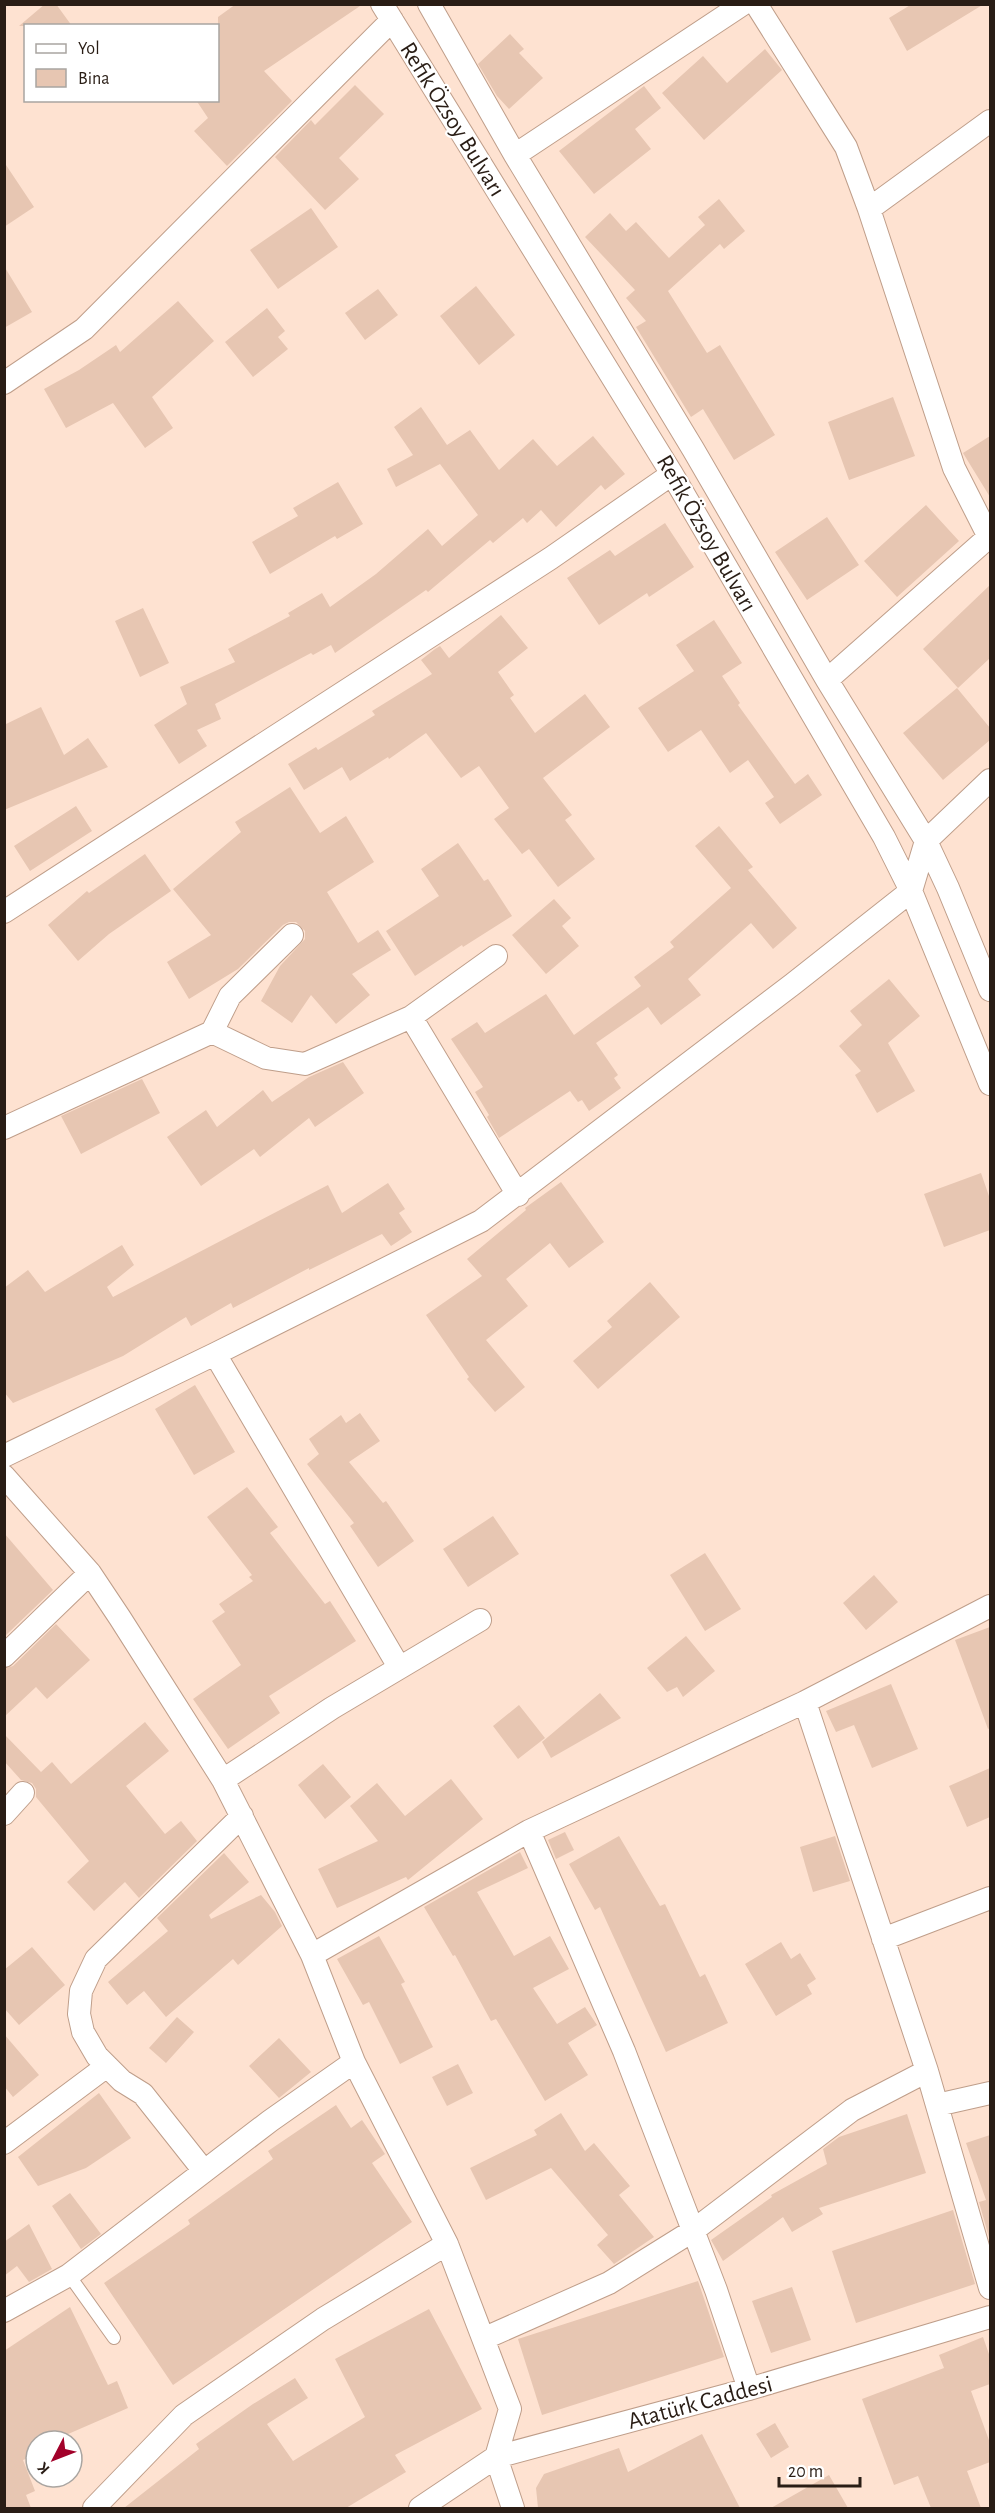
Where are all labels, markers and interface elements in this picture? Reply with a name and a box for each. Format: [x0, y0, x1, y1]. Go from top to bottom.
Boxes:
legend [24, 24, 219, 102]
street label: Refik Özsoy Bulvarı [395, 38, 510, 201]
text: Yol [78, 40, 100, 58]
text: Bina [78, 70, 110, 88]
street label: Refik Özsoy Bulvarı [652, 451, 762, 616]
street label: Atatürk Caddesi [625, 2372, 775, 2434]
north arrow [24, 2429, 84, 2489]
scale bar [779, 2450, 860, 2488]
text: K [34, 2459, 53, 2477]
text: 20 m [788, 2463, 823, 2481]

